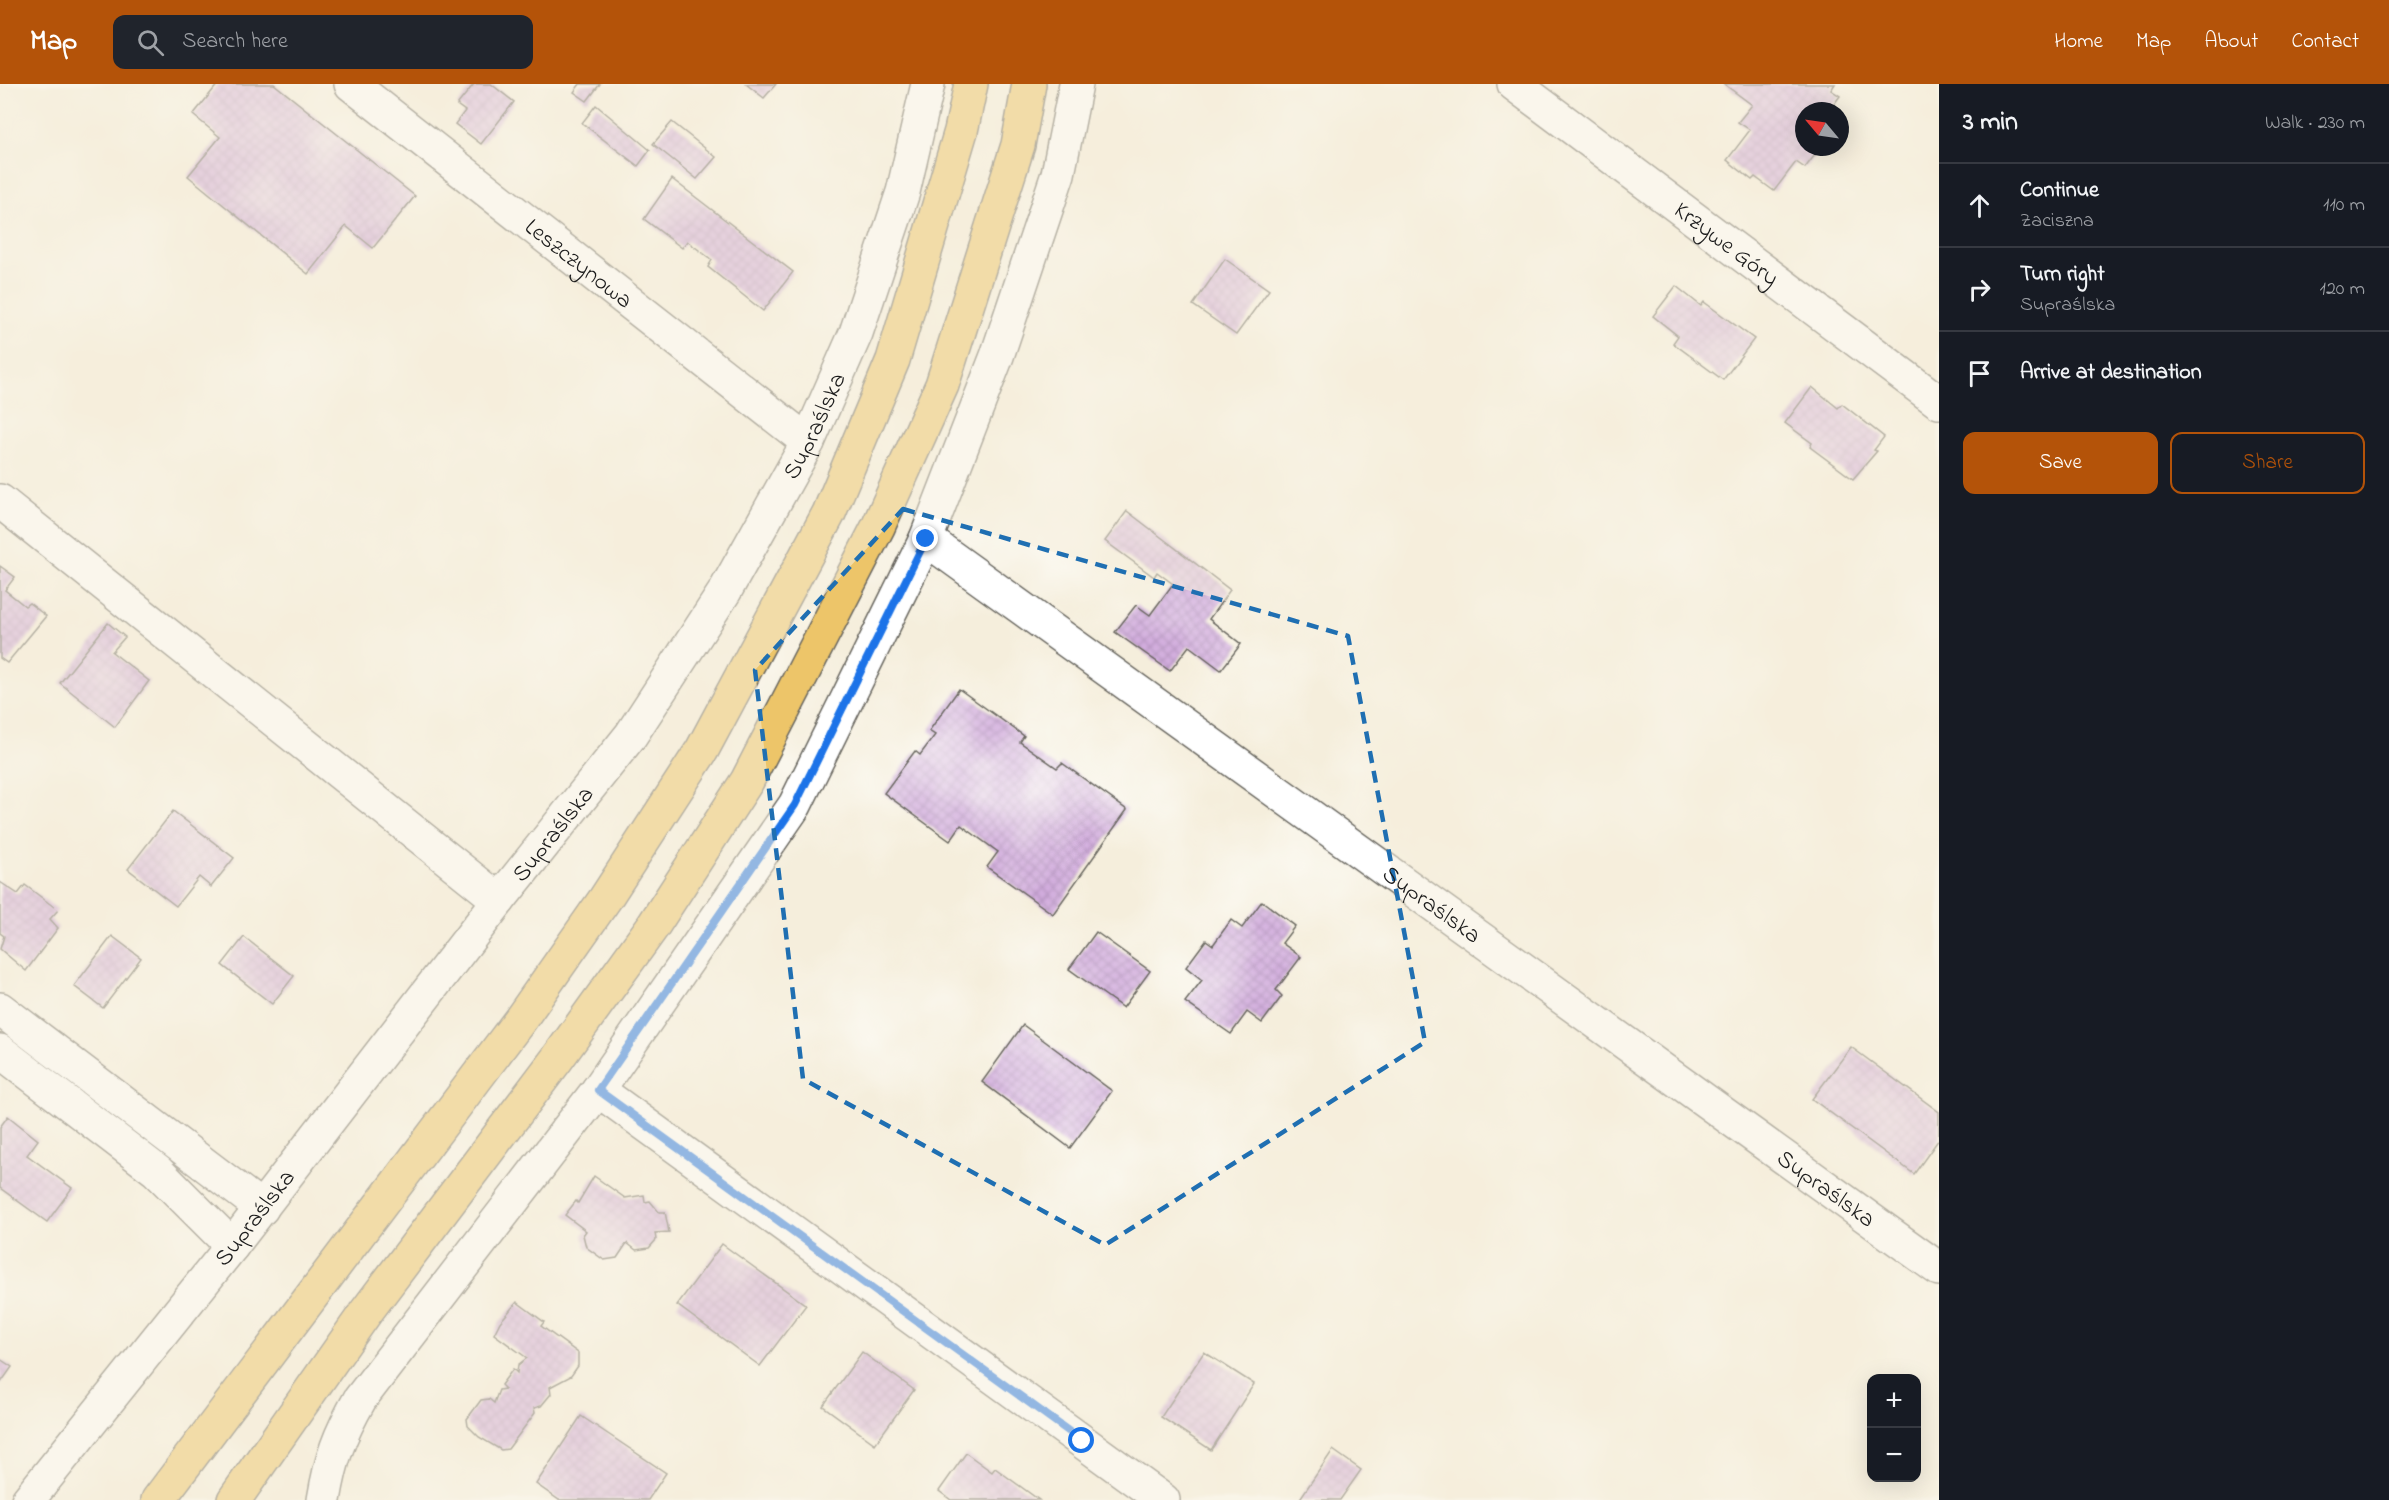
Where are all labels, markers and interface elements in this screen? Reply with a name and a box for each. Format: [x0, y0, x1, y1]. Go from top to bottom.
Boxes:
search box [113, 15, 533, 69]
text: Map [30, 22, 77, 63]
icon: search [134, 26, 167, 59]
text: Search here [182, 26, 288, 58]
text: Home [2054, 27, 2103, 57]
text: Map [2136, 27, 2171, 57]
text: About [2204, 27, 2258, 57]
text: Contact [2291, 27, 2359, 57]
north arrow [1795, 102, 1849, 156]
text: 3 min [1963, 104, 2018, 142]
text: Walk · 230 m [2265, 109, 2365, 138]
text: Continue [2020, 175, 2099, 207]
icon: ahead [1963, 189, 1996, 222]
text: 110 m [2323, 191, 2365, 220]
street label: Krzywe Góry [1666, 194, 1785, 297]
text: Zaciszna [2020, 207, 2094, 236]
street label: Leszczynowa [516, 211, 639, 318]
text: Turn right [2020, 259, 2105, 291]
icon: right [1963, 273, 1996, 306]
text: 120 m [2320, 275, 2365, 304]
text: Supraślska [2020, 291, 2115, 320]
icon: arrive [1963, 357, 1996, 390]
text: Arrive at destination [2020, 357, 2202, 389]
street label: Supraślska [775, 368, 856, 487]
button: Save [1963, 432, 2158, 494]
button: Share [2170, 432, 2365, 494]
route end [912, 525, 938, 551]
street label: Supraślska [505, 779, 604, 891]
street label: Supraślska [1374, 858, 1487, 954]
street label: Supraślska [1768, 1142, 1882, 1238]
street label: Supraślska [207, 1163, 305, 1275]
map controls [1867, 1374, 1921, 1482]
button: + [1867, 1374, 1921, 1428]
route start [1068, 1427, 1094, 1453]
button: − [1867, 1428, 1921, 1482]

